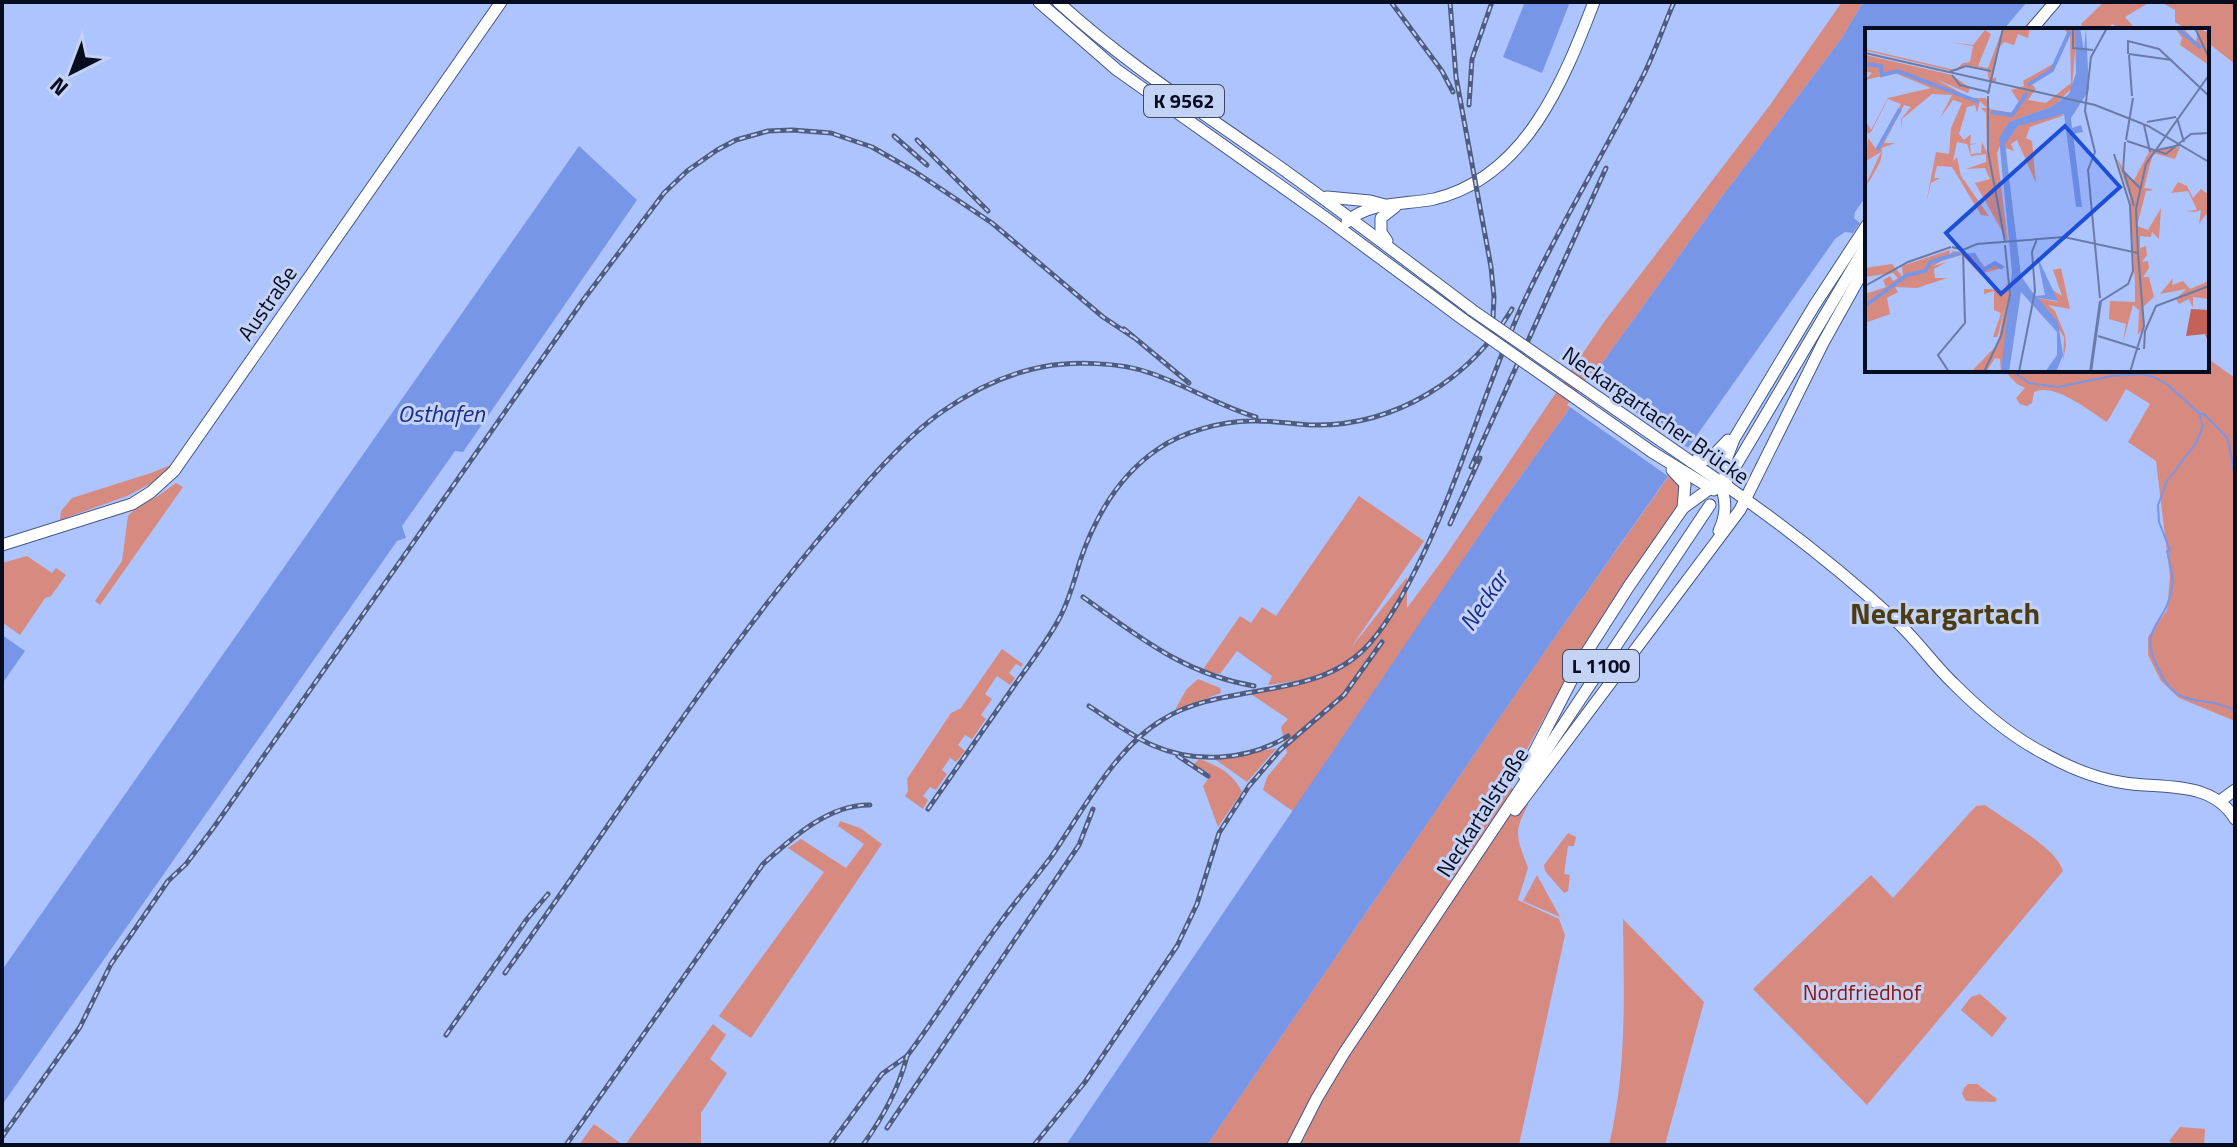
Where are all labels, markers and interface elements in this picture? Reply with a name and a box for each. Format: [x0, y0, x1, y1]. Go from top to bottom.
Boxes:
inset map [1865, 28, 2209, 372]
north arrow [32, 32, 112, 112]
text: N [42, 69, 76, 105]
road number: K 9562 [1144, 85, 1224, 117]
street label: Austraße [229, 258, 305, 348]
street label: Neckargartacher Brücke [1555, 337, 1757, 493]
water label: Osthafen [397, 395, 486, 431]
water label: Neckar [1450, 560, 1518, 638]
district label: Neckargartach [1850, 590, 2040, 636]
road number: L 1100 [1563, 650, 1639, 682]
street label: Neckartalstraße [1427, 740, 1537, 884]
park label: Nordfriedhof [1803, 975, 1922, 1009]

